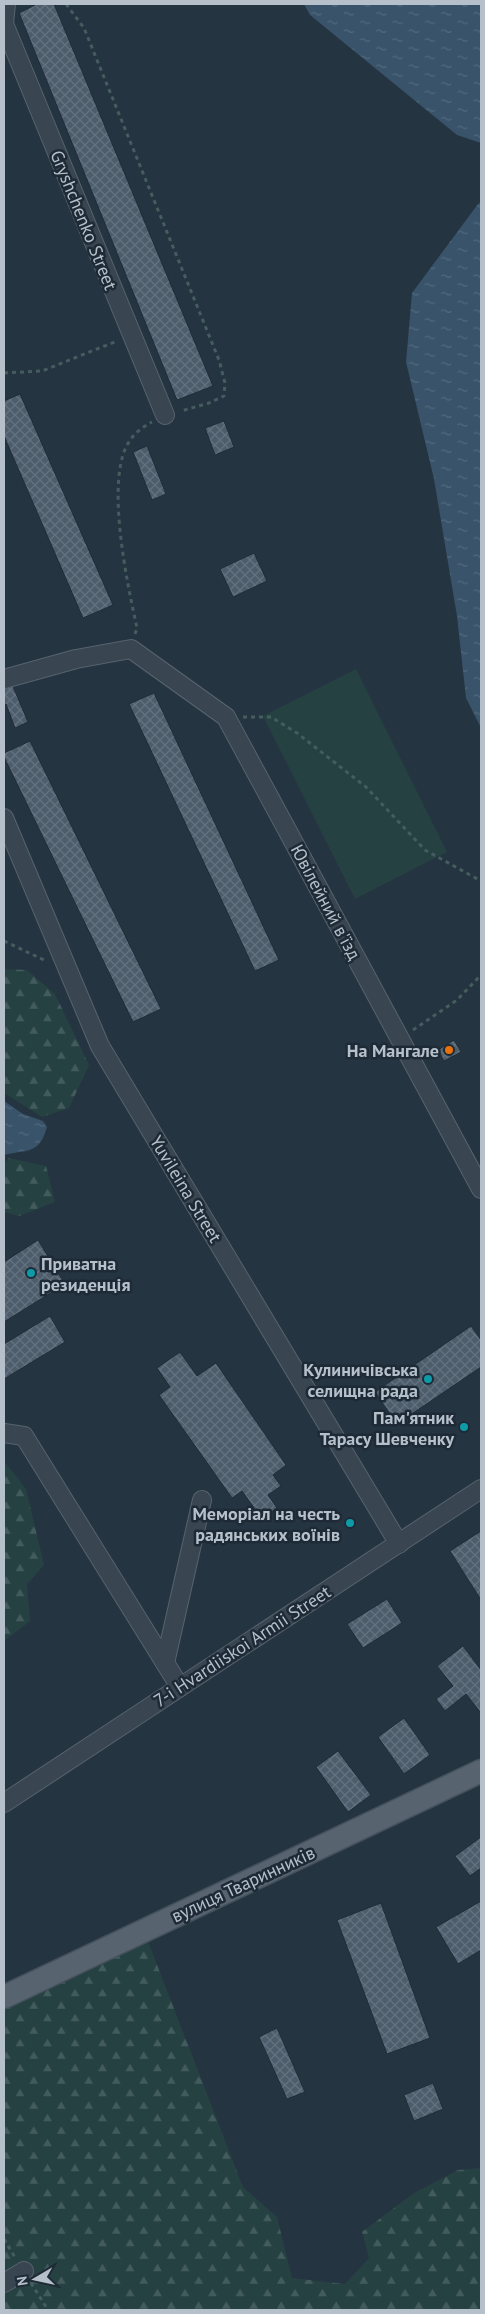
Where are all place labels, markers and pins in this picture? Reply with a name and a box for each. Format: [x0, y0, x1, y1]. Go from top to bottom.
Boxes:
place label: На Мангале [347, 1039, 439, 1062]
marker: На Мангале [443, 1044, 455, 1056]
place label: Приватна резиденція [41, 1252, 130, 1296]
marker: Приватна резиденція [25, 1267, 37, 1279]
place label: Кулиничівська селищна рада [303, 1358, 418, 1402]
marker: Кулиничівська селищна рада [422, 1373, 434, 1385]
place label: Пам'ятник Тарасу Шевченку [320, 1406, 454, 1450]
marker: Пам'ятник Тарасу Шевченку [458, 1421, 470, 1433]
place label: Меморіал на честь радянських воїнів [192, 1502, 340, 1546]
marker: Меморіал на честь радянських воїнів [344, 1517, 356, 1529]

